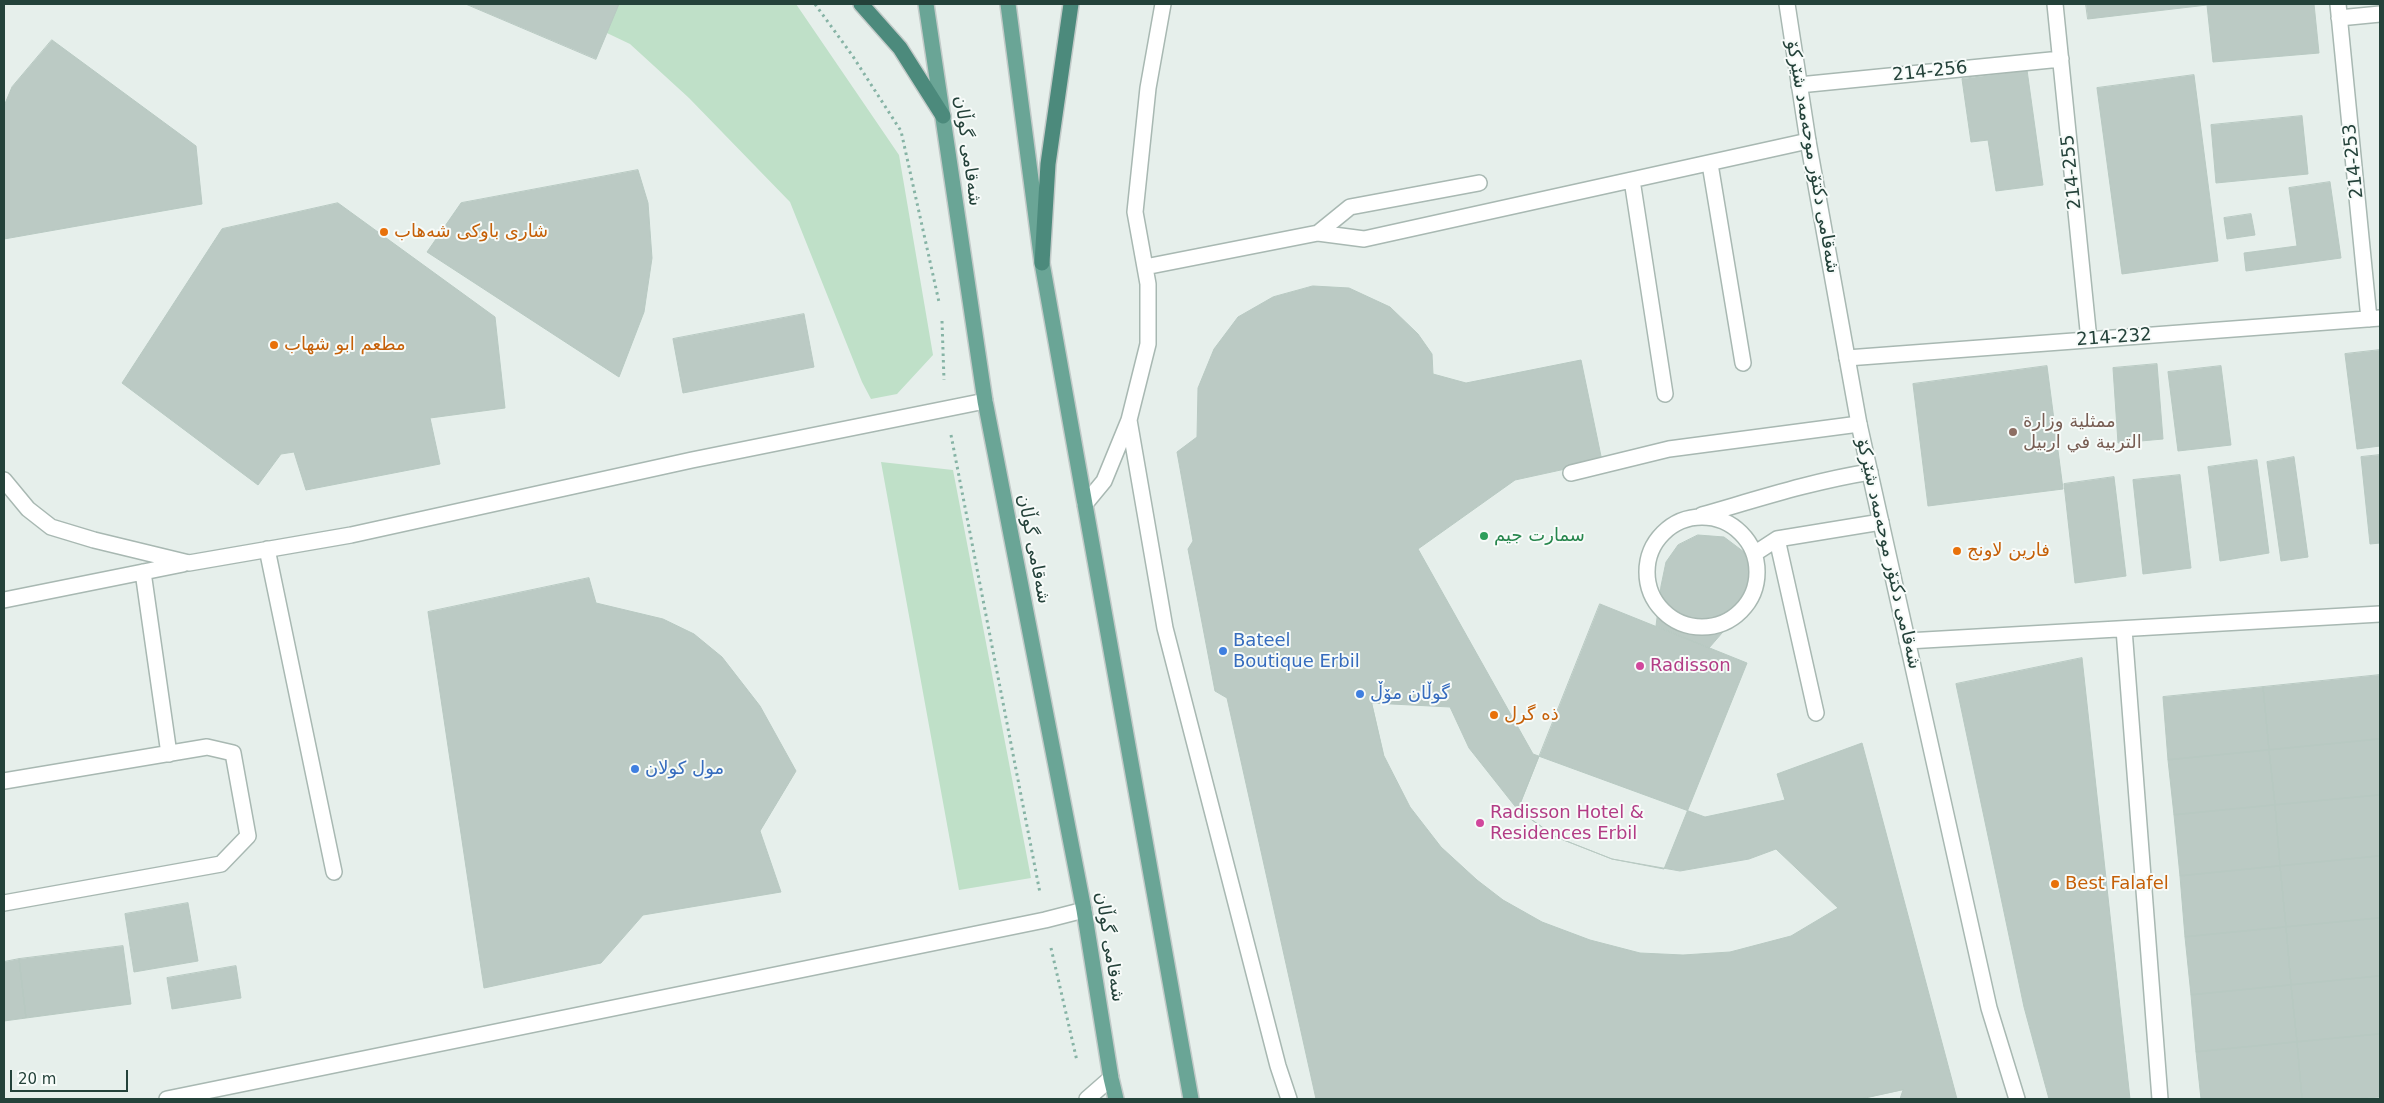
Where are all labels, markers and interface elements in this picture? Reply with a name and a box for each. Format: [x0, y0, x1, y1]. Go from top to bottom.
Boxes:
street label: شەقامی دکتۆر موحەمەد شێرکۆ [1781, 39, 1843, 275]
street label: 214-256 [1891, 57, 1969, 87]
street label: شەقامی گوڵان [949, 94, 985, 208]
street label: 214-253 [2339, 122, 2369, 200]
street label: 214-255 [2057, 133, 2087, 211]
place label: شاری باوکی شەھاب [394, 221, 548, 243]
marker: شاری باوکی شەھاب [378, 226, 390, 238]
street label: 214-232 [2076, 325, 2152, 351]
place label: مطعم ابو شهاب [284, 334, 406, 356]
marker: مطعم ابو شهاب [268, 339, 280, 351]
place label: ممثلية وزارة التربية في اربيل [2023, 411, 2142, 454]
marker: ممثلية وزارة التربية في اربيل [2007, 426, 2019, 438]
street label: شەقامی دکتۆر موحەمەد شێرکۆ [1851, 437, 1925, 671]
street label: شەقامی گوڵان [1012, 492, 1054, 606]
place label: سمارت جیم [1494, 525, 1585, 547]
marker: سمارت جیم [1478, 530, 1490, 542]
place label: فارین لاونج [1967, 540, 2050, 562]
marker: فارین لاونج [1951, 545, 1963, 557]
place label: Bateel Boutique Erbil [1233, 630, 1360, 672]
marker: Bateel Boutique Erbil [1217, 645, 1229, 657]
place label: Radisson [1650, 655, 1731, 677]
marker: Radisson [1634, 660, 1646, 672]
place label: گوڵان مۆڵ [1370, 683, 1450, 705]
marker: گوڵان مۆڵ [1354, 688, 1366, 700]
place label: ذه گرل [1504, 704, 1559, 726]
marker: ذه گرل [1488, 709, 1500, 721]
place label: مول كولان [645, 758, 724, 780]
marker: مول كولان [629, 763, 641, 775]
place label: Radisson Hotel & Residences Erbil [1490, 802, 1644, 844]
marker: Radisson Hotel & Residences Erbil [1474, 817, 1486, 829]
place label: Best Falafel [2065, 873, 2169, 895]
marker: Best Falafel [2049, 878, 2061, 890]
street label: شەقامی گوڵان [1090, 890, 1128, 1004]
scale bar [12, 1060, 130, 1092]
text: 20 m [18, 1070, 56, 1088]

